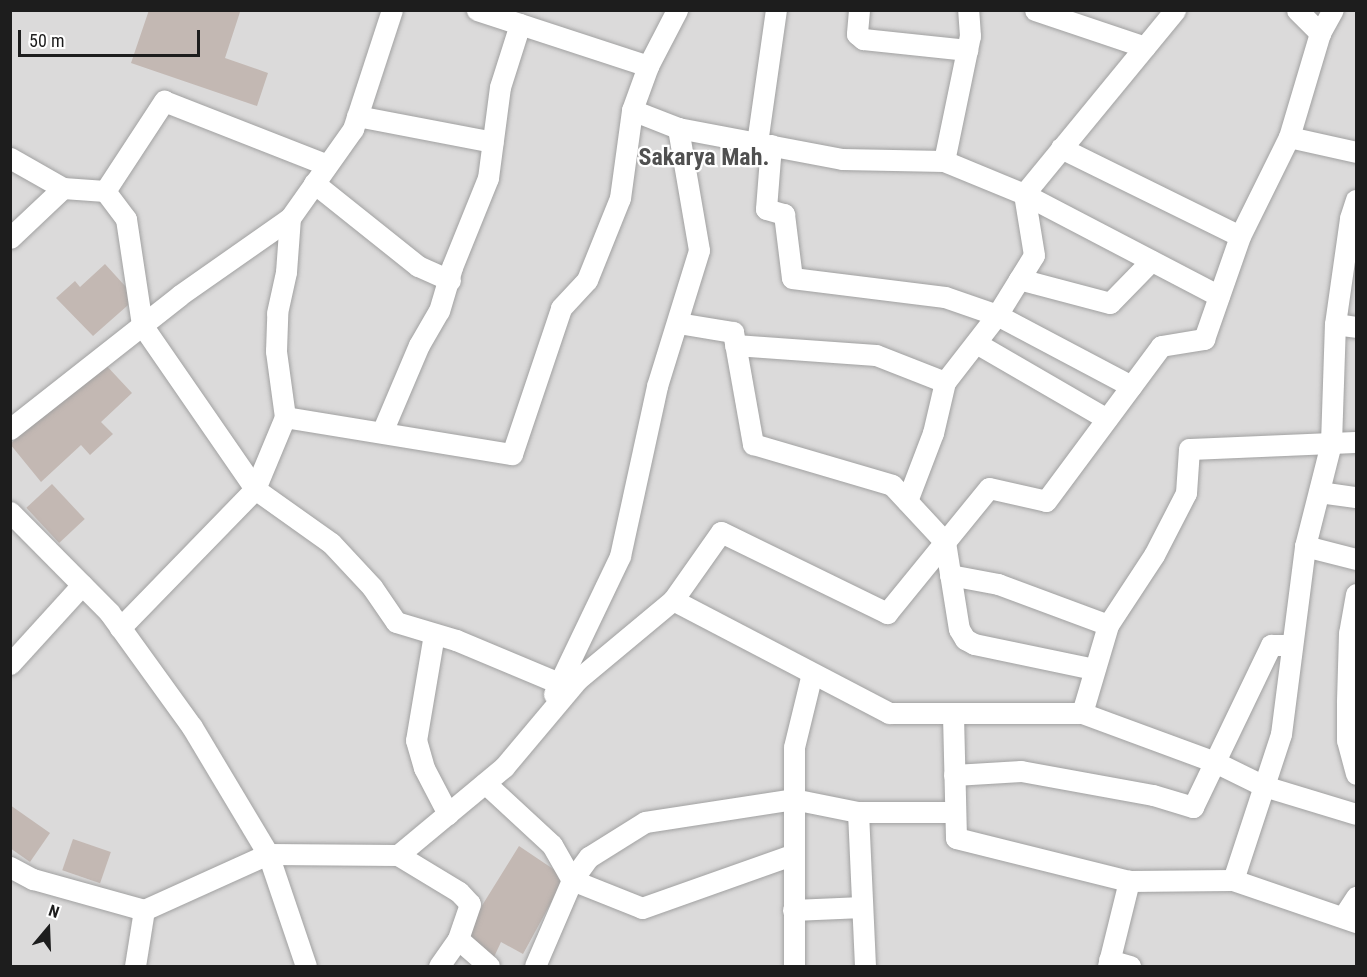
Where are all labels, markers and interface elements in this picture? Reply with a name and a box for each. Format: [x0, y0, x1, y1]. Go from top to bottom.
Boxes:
scale bar [21, 18, 202, 56]
text: 50 m [29, 30, 64, 51]
district label: Sakarya Mah. [639, 144, 769, 172]
north arrow [18, 899, 78, 959]
text: N [46, 901, 62, 922]

